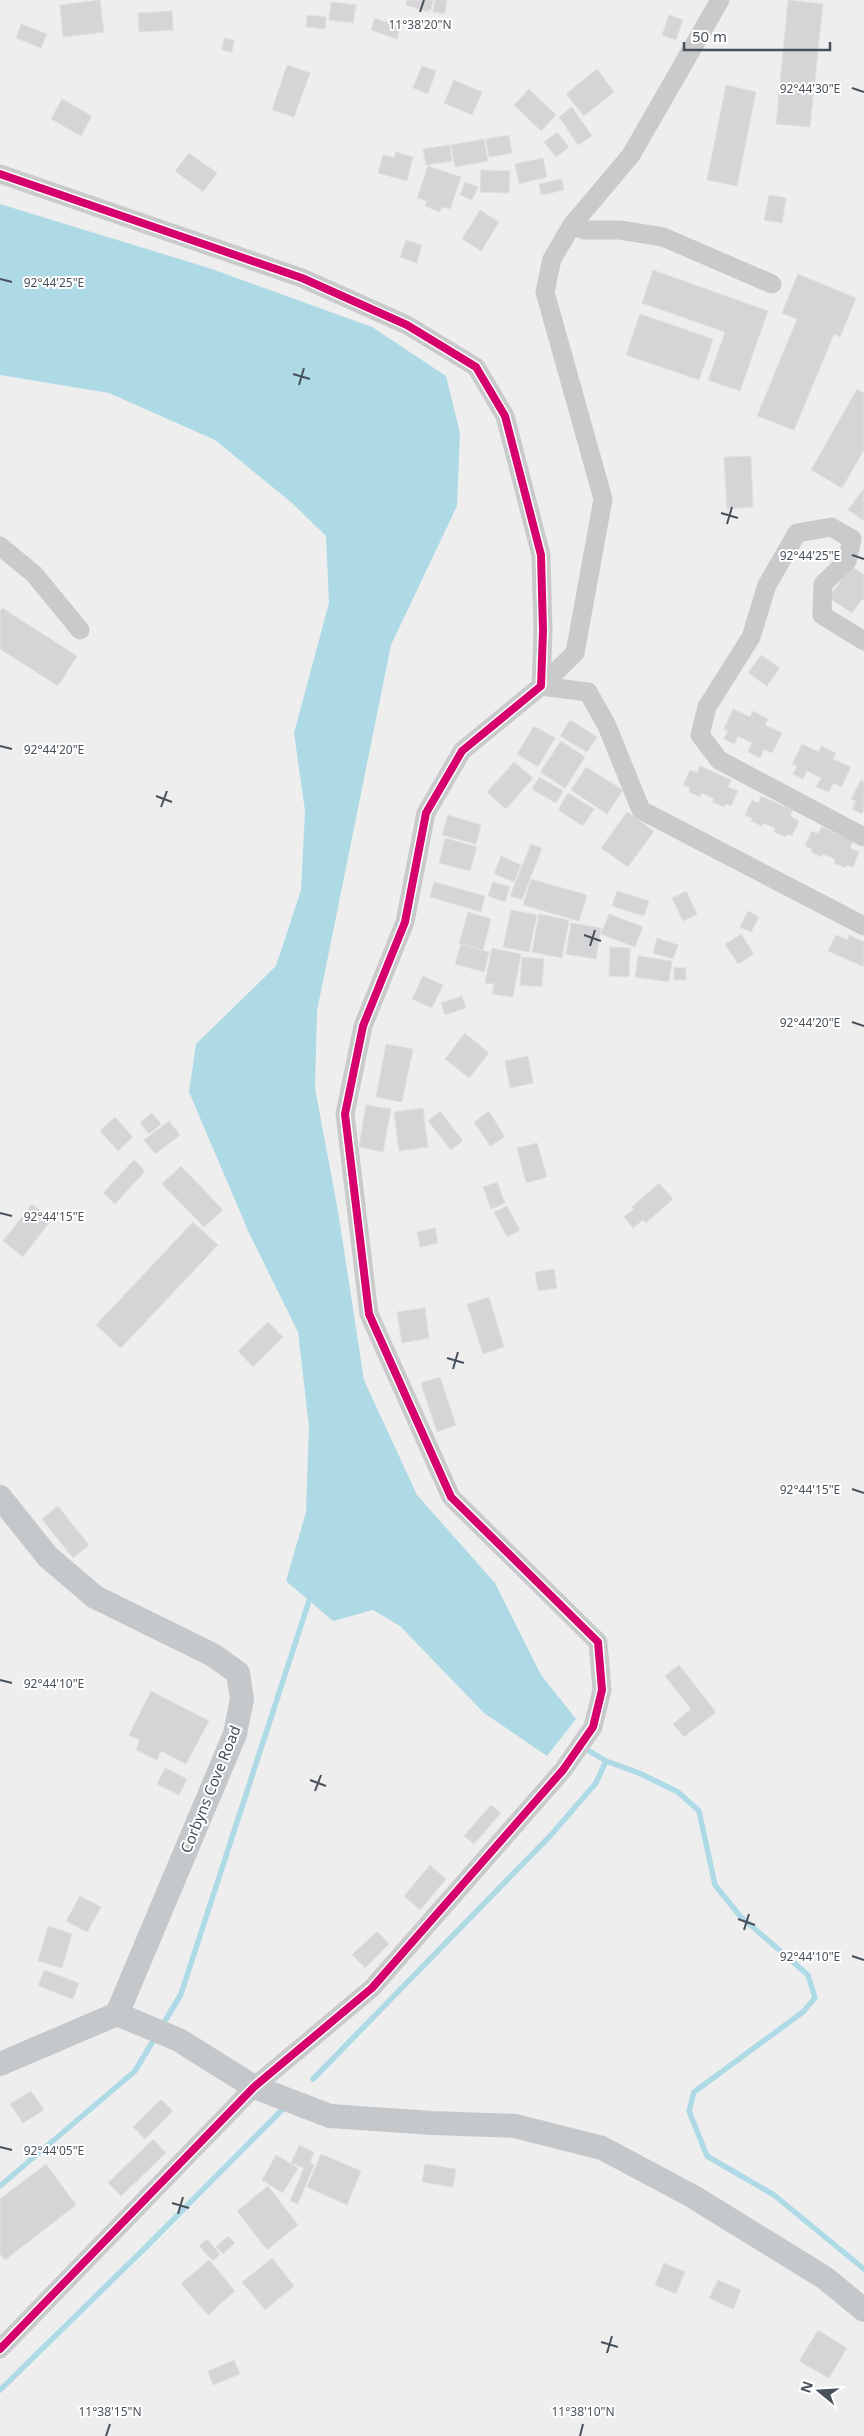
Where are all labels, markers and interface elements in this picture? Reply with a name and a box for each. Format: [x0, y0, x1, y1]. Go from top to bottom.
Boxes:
text: 11°38'20"N [388, 16, 452, 33]
scale bar [684, 20, 830, 52]
text: 50 m [692, 26, 727, 46]
text: 92°44'30"E [780, 80, 840, 97]
text: 92°44'25"E [24, 274, 84, 291]
text: 92°44'25"E [780, 547, 840, 564]
text: 92°44'20"E [24, 741, 84, 758]
text: 92°44'20"E [780, 1014, 840, 1031]
text: 92°44'15"E [24, 1208, 84, 1225]
text: 92°44'15"E [780, 1481, 840, 1498]
text: 92°44'10"E [24, 1675, 84, 1692]
street label: Corbyns Cove Road [175, 1722, 245, 1856]
text: 92°44'10"E [780, 1948, 840, 1965]
text: 92°44'05"E [24, 2142, 84, 2159]
north arrow [794, 2366, 844, 2416]
text: N [795, 2378, 817, 2395]
text: 11°38'15"N [78, 2403, 142, 2420]
text: 11°38'10"N [551, 2403, 615, 2420]

